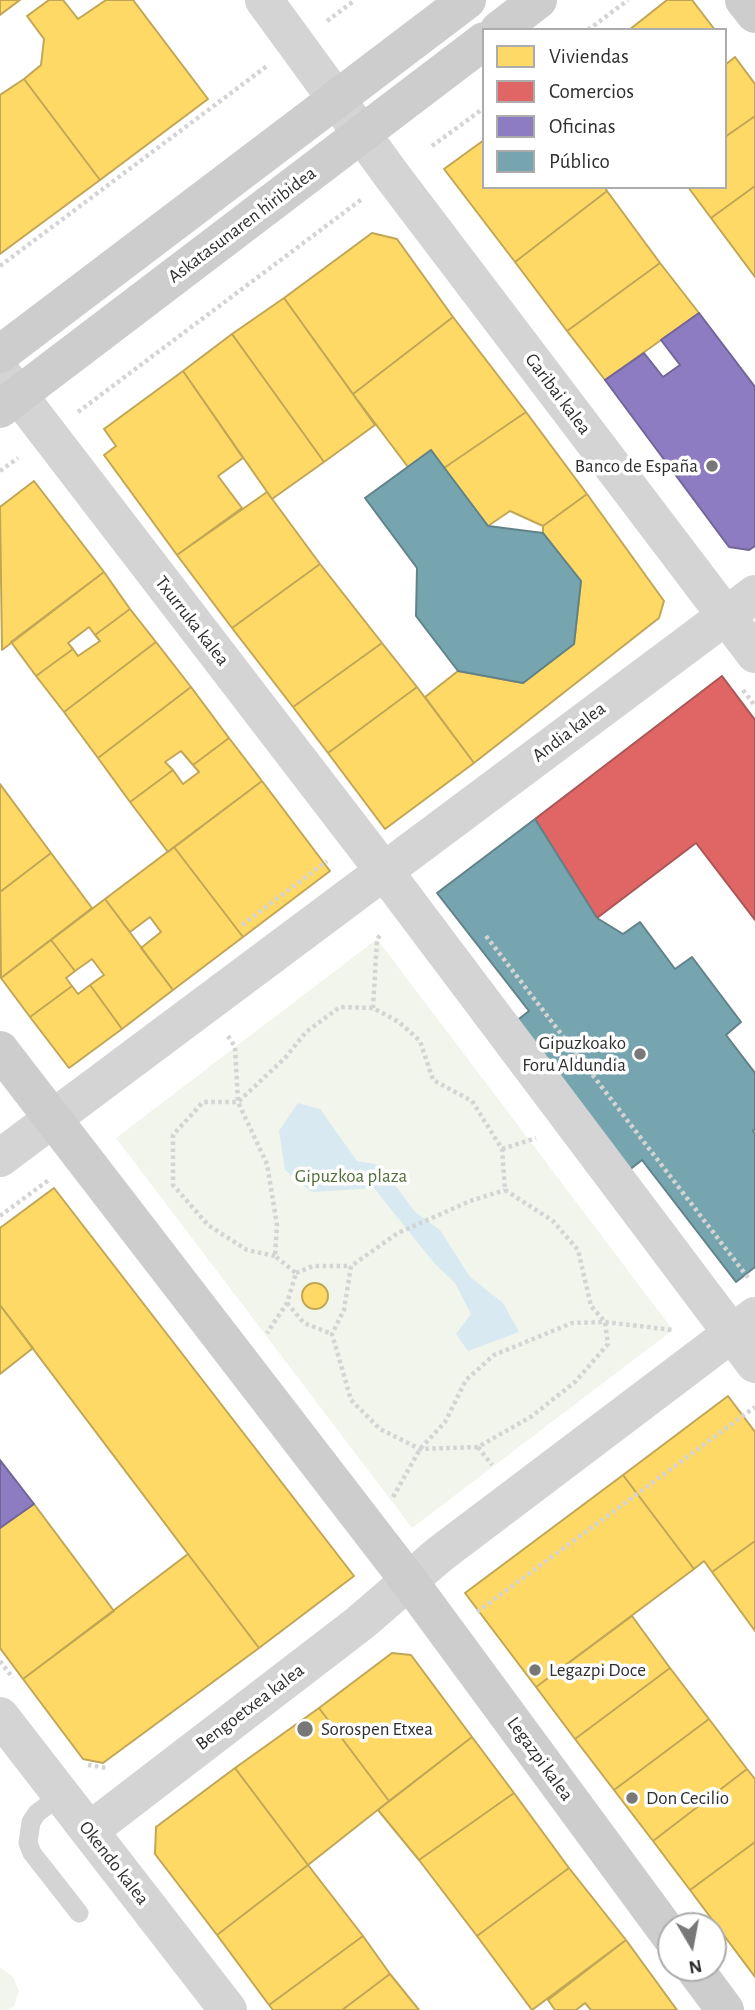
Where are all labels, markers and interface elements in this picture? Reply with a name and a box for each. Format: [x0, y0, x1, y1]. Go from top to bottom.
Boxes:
legend [482, 28, 727, 189]
text: Viviendas [549, 46, 629, 67]
text: Comercios [549, 81, 634, 102]
text: Oficinas [549, 116, 615, 137]
text: Público [549, 151, 610, 172]
street label: Askatasunaren hiribidea [163, 162, 321, 288]
street label: Garibai kalea [520, 349, 596, 439]
place label: Banco de España [575, 455, 698, 477]
marker: Banco de España [704, 458, 720, 474]
street label: Txurruka kalea [150, 572, 234, 670]
street label: Andia kalea [528, 697, 610, 767]
place label: Gipuzkoako Foru Aldundia [522, 1032, 626, 1076]
marker: Gipuzkoako Foru Aldundia [632, 1046, 648, 1062]
park label: Gipuzkoa plaza [295, 1165, 407, 1187]
street label: Bengoetxea kalea [191, 1659, 309, 1755]
place label: Legazpi Doce [549, 1659, 646, 1681]
marker: Legazpi Doce [527, 1662, 543, 1678]
street label: Legazpi kalea [502, 1712, 578, 1806]
place label: Sorospen Etxea [321, 1718, 433, 1740]
marker: Sorospen Etxea [295, 1719, 315, 1739]
place label: Don Cecilio [646, 1787, 729, 1809]
marker: Don Cecilio [624, 1790, 640, 1806]
street label: Okendo kalea [74, 1816, 154, 1910]
north arrow [657, 1912, 727, 1982]
text: N [687, 1956, 704, 1977]

